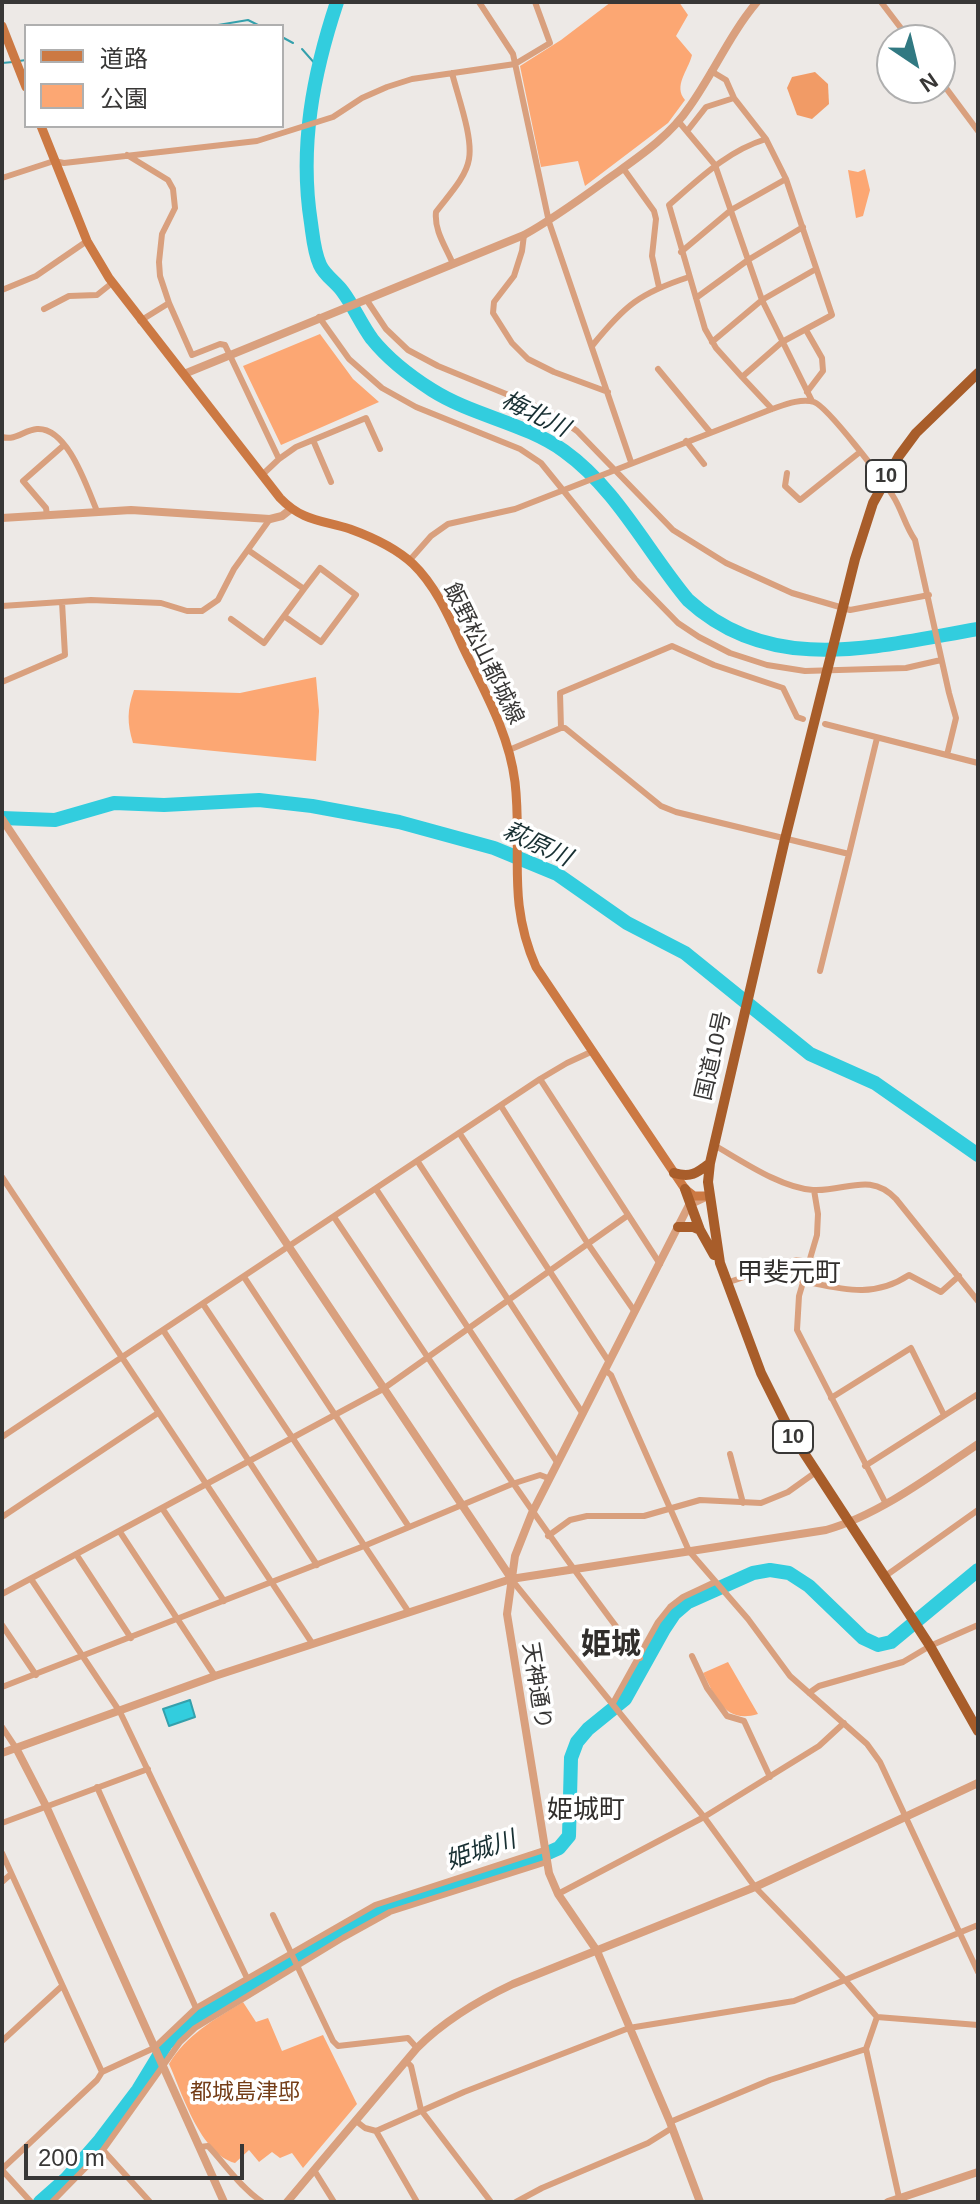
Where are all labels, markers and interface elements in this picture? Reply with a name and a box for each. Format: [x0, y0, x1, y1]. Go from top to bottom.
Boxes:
legend [24, 24, 284, 128]
north arrow [876, 24, 956, 104]
text: 道路 [100, 45, 148, 72]
text: N [915, 68, 943, 97]
text: 公園 [100, 85, 148, 112]
water label: 梅北川 [496, 386, 574, 444]
road number: 10 [866, 460, 906, 492]
street label: 飯野松山都城線 [437, 579, 529, 729]
water label: 萩原川 [498, 817, 576, 873]
street label: 国道10号 [691, 1009, 737, 1103]
district label: 甲斐元町 [737, 1258, 841, 1290]
road number: 10 [773, 1421, 813, 1453]
district label: 姫城 [581, 1628, 641, 1664]
street label: 天神通り [516, 1640, 556, 1732]
district label: 姫城町 [547, 1795, 625, 1827]
water label: 姫城川 [442, 1826, 520, 1876]
park label: 都城島津邸 [190, 2080, 300, 2106]
scale bar [28, 2128, 248, 2178]
text: 200 m [38, 2144, 105, 2171]

